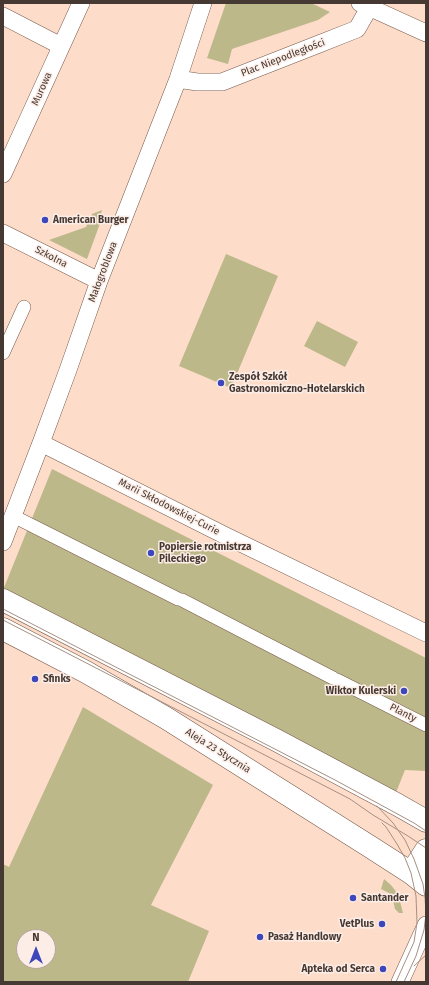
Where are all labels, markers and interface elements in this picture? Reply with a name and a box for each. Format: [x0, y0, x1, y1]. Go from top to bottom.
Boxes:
street label: Plac Niepodległości [239, 36, 327, 80]
street label: Murowa [29, 70, 55, 108]
place label: American Burger [53, 214, 129, 226]
marker: American Burger [40, 215, 50, 225]
street label: Małogroblowa [86, 240, 120, 304]
street label: Szkolna [33, 244, 69, 270]
place label: Zespół Szkół Gastronomiczno-Hotelarskich [229, 371, 365, 394]
marker: Zespół Szkół Gastronomiczno-Hotelarskich [216, 378, 226, 388]
street label: Marii Skłodowskiej-Curie [116, 476, 222, 538]
place label: Popiersie rotmistrza Pileckiego [159, 541, 251, 564]
marker: Popiersie rotmistrza Pileckiego [146, 548, 156, 558]
place label: Sfinks [43, 673, 71, 685]
marker: Sfinks [30, 674, 40, 684]
place label: Wiktor Kulerski [326, 685, 396, 697]
marker: Wiktor Kulerski [399, 686, 409, 696]
street label: Planty [388, 701, 418, 725]
street label: Aleja 23 Stycznia [183, 726, 253, 776]
place label: Santander [361, 892, 408, 904]
marker: Santander [348, 893, 358, 903]
place label: VetPlus [340, 918, 374, 930]
marker: VetPlus [377, 919, 387, 929]
north arrow [16, 929, 56, 969]
text: N [32, 931, 40, 944]
place label: Pasaż Handlowy [268, 931, 341, 943]
marker: Pasaż Handlowy [255, 932, 265, 942]
place label: Apteka od Serca [301, 963, 375, 975]
marker: Apteka od Serca [378, 964, 388, 974]

